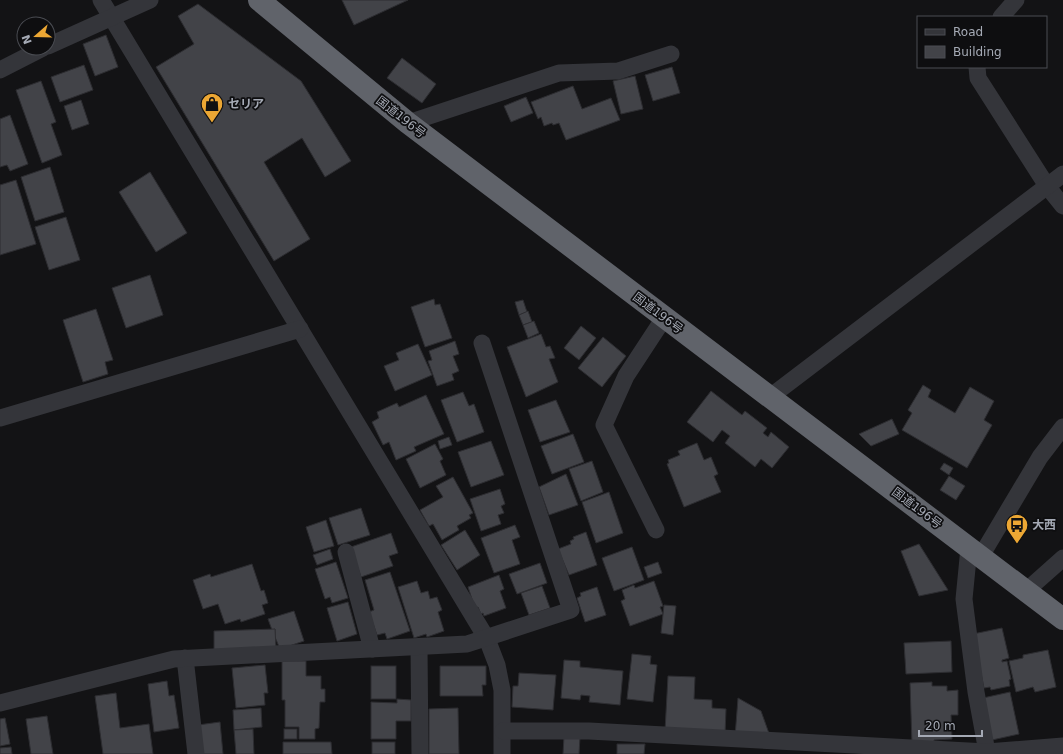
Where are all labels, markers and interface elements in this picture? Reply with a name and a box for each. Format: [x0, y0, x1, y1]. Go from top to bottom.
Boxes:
north arrow [16, 16, 56, 56]
legend [917, 16, 1047, 68]
text: Road [953, 25, 983, 39]
text: N [19, 33, 35, 46]
text: Building [953, 45, 1002, 59]
shop icon: セリア [199, 91, 225, 124]
street label: 国道196号 [373, 93, 429, 141]
place label: セリア [228, 97, 264, 111]
street label: 国道196号 [630, 290, 686, 336]
street label: 国道196号 [889, 485, 945, 531]
bus stop icon: 大西 [1004, 512, 1030, 545]
place label: 大西 [1032, 518, 1056, 532]
scale bar [919, 712, 982, 738]
text: 20 m [925, 719, 956, 733]

